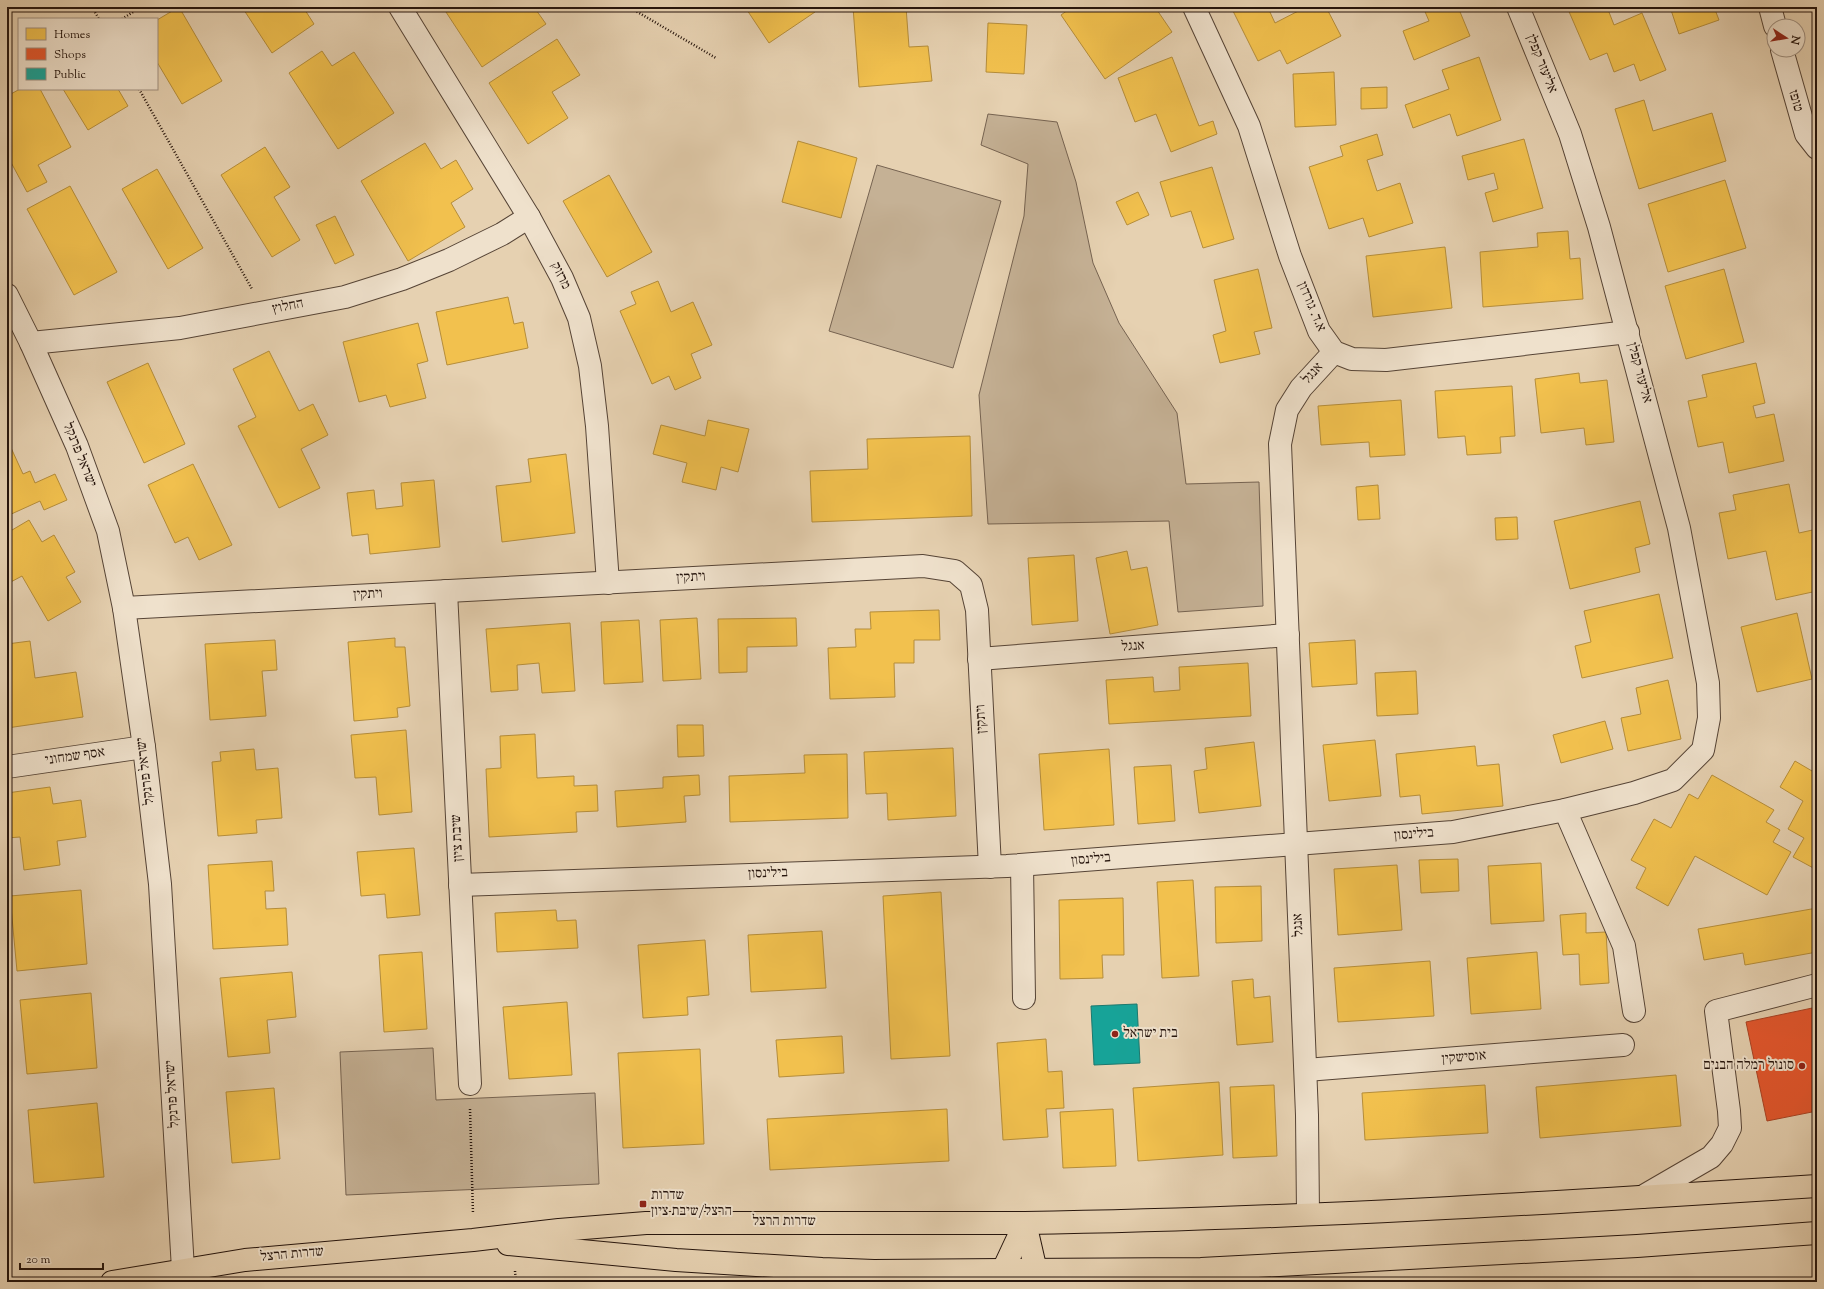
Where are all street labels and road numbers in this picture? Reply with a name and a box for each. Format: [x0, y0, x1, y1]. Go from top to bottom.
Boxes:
street label: אליעזר קפלן [1520, 32, 1562, 96]
street label: טופז [1782, 88, 1808, 114]
street label: מרזוק [545, 259, 575, 293]
street label: א.ד. גורדון [1292, 279, 1330, 335]
street label: החלוץ [271, 294, 305, 320]
street label: אליעזר קפלן [1621, 340, 1657, 406]
street label: אנגל [1298, 359, 1328, 389]
street label: ישראל פרנקל [57, 420, 101, 490]
street label: ויתקין [676, 567, 706, 589]
street label: ויתקין [353, 584, 383, 606]
street label: אנגל [1120, 636, 1146, 658]
street label: ויתקין [971, 704, 993, 734]
street label: ישראל פרנקל [132, 736, 160, 806]
street label: אסף שמחוני [44, 743, 106, 771]
street label: שיבת ציון [447, 813, 469, 862]
street label: בילינסון [1393, 824, 1435, 846]
street label: בילינסון [1070, 848, 1112, 872]
street label: בילינסון [748, 863, 788, 885]
street label: אנגל [1288, 913, 1310, 937]
street label: אוסישקין [1441, 1046, 1487, 1070]
street label: ישראל פרנקל [161, 1059, 185, 1129]
street label: שדרות הרצל [752, 1212, 816, 1232]
street label: שדרות הרצל [259, 1242, 325, 1268]

